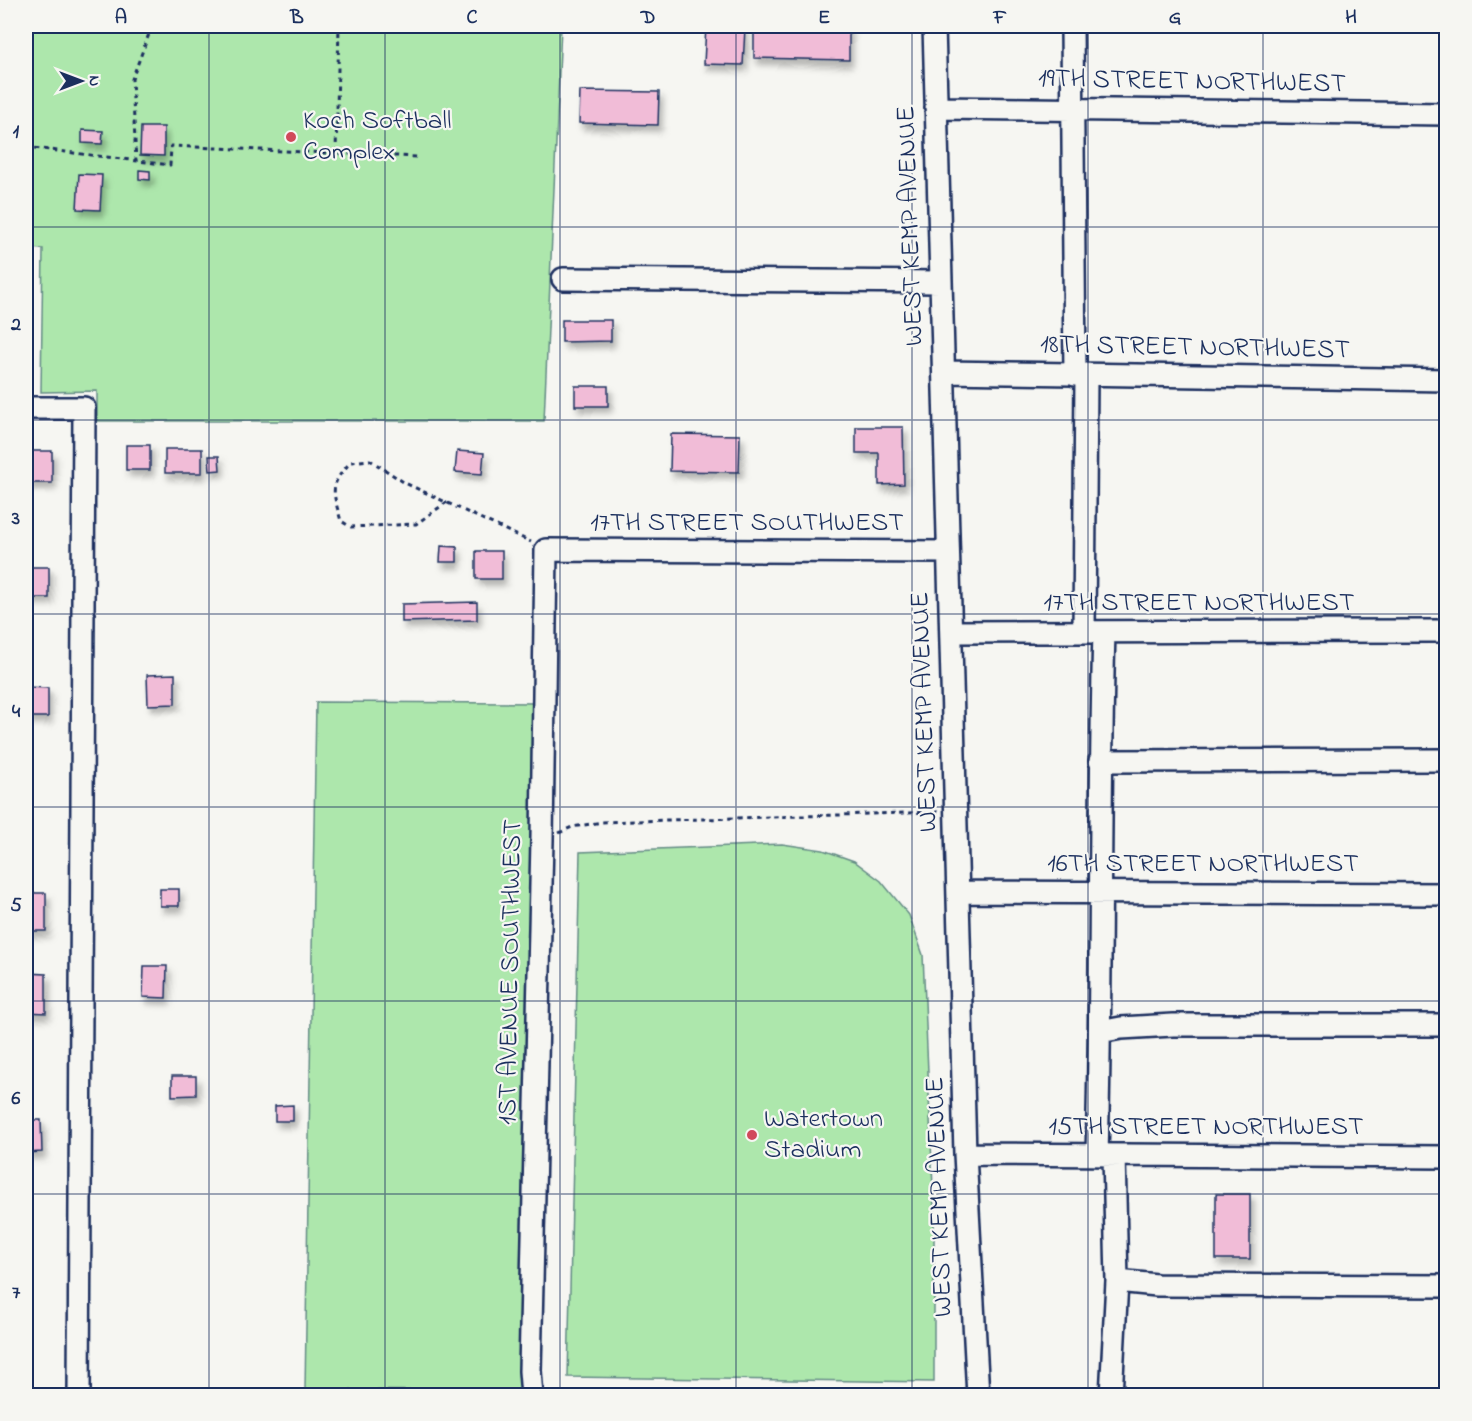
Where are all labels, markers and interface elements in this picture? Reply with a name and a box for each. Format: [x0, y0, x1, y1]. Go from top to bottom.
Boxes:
text: A [115, 4, 127, 33]
text: B [289, 4, 304, 33]
text: C [467, 4, 478, 33]
text: D [640, 4, 655, 33]
text: E [818, 4, 830, 33]
text: F [993, 4, 1007, 33]
text: G [1169, 4, 1182, 33]
text: H [1345, 4, 1357, 33]
north arrow [51, 51, 111, 111]
street label: 19TH STREET NORTHWEST [1038, 60, 1346, 104]
text: N [82, 76, 106, 87]
place label: Koch Softball Complex [303, 102, 452, 172]
street label: WEST KEMP AVENUE [887, 105, 935, 347]
text: 1 [13, 118, 20, 147]
marker: Koch Softball Complex [284, 130, 298, 144]
text: 2 [10, 311, 21, 340]
street label: 18TH STREET NORTHWEST [1040, 326, 1350, 370]
street label: 17TH STREET SOUTHWEST [590, 504, 904, 543]
text: 3 [11, 505, 20, 534]
street label: 17TH STREET NORTHWEST [1044, 584, 1354, 623]
street label: WEST KEMP AVENUE [901, 591, 949, 833]
text: 4 [12, 698, 21, 727]
street label: 1ST AVENUE SOUTHWEST [489, 819, 533, 1125]
street label: 16TH STREET NORTHWEST [1047, 845, 1359, 884]
text: 5 [10, 892, 22, 921]
street label: WEST KEMP AVENUE [916, 1076, 964, 1318]
text: 6 [12, 1085, 21, 1114]
place label: Watertown Stadium [764, 1100, 883, 1170]
street label: 15TH STREET NORTHWEST [1048, 1108, 1364, 1147]
marker: Watertown Stadium [745, 1128, 759, 1142]
text: 7 [12, 1279, 21, 1308]

